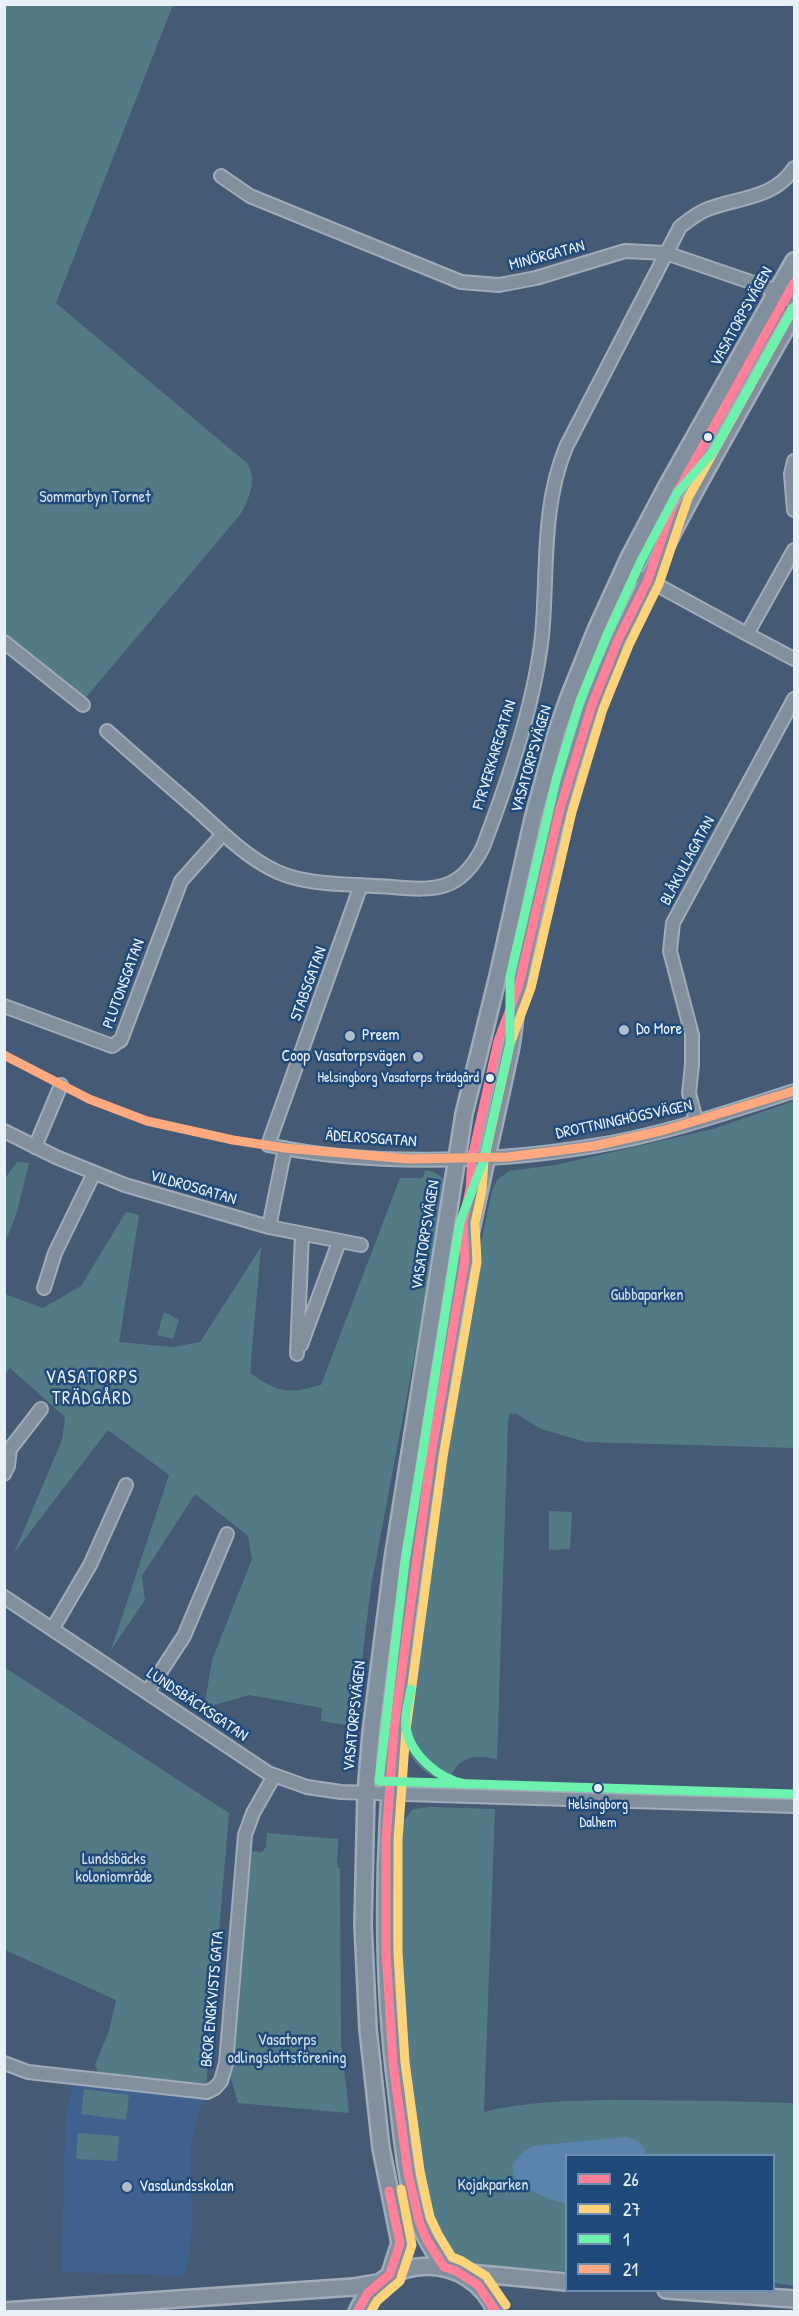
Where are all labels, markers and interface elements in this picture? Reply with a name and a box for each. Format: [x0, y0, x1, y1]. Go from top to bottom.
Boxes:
street label: MINÖRGATAN [507, 237, 587, 275]
street label: VASATORPSVÄGEN [707, 264, 777, 370]
unlabelled marker [702, 431, 714, 443]
park label: Sommarbyn Tornet [39, 488, 151, 508]
street label: FYRVERKAREGATAN [469, 698, 521, 812]
street label: VASATORPSVÄGEN [508, 703, 556, 815]
street label: BLÅKULLAGATAN [657, 813, 719, 909]
street label: PLUTONSGATAN [99, 937, 149, 1031]
street label: STABSGATAN [287, 944, 331, 1024]
place label: Do More [636, 1020, 682, 1040]
marker: Do More [617, 1023, 631, 1037]
place label: Preem [362, 1026, 399, 1046]
marker: Preem [343, 1029, 357, 1043]
place label: Coop Vasatorpsvägen [282, 1047, 406, 1067]
marker: Coop Vasatorpsvägen [411, 1050, 425, 1064]
place label: Helsingborg Vasatorps trädgård [317, 1070, 479, 1086]
marker: Helsingborg Vasatorps trädgård [484, 1072, 496, 1084]
street label: DROTTNINGHÖGSVÄGEN [554, 1096, 694, 1144]
street label: ÄDELROSGATAN [325, 1126, 417, 1152]
street label: VILDROSGATAN [148, 1166, 238, 1210]
street label: VASATORPSVÄGEN [408, 1179, 444, 1291]
park label: Gubbaparken [610, 1286, 684, 1306]
district label: VASATORPS TRÄDGÅRD [46, 1367, 138, 1410]
street label: VASATORPSVÄGEN [340, 1660, 370, 1772]
street label: LUNDSBÄCKSGATAN [143, 1664, 251, 1746]
marker: Helsingborg Dalhem [592, 1782, 604, 1794]
place label: Helsingborg Dalhem [568, 1797, 628, 1829]
park label: Lundsbäcks koloniområde [76, 1850, 152, 1888]
street label: BROR ENGKVISTS GATA [197, 1930, 229, 2068]
park label: Vasatorps odlingslottsförening [228, 2031, 346, 2069]
legend [565, 2154, 775, 2292]
text: 26 [623, 2167, 639, 2192]
park label: Kojakparken [457, 2176, 529, 2196]
place label: Vasalundsskolan [139, 2177, 234, 2197]
marker: Vasalundsskolan [120, 2180, 134, 2194]
text: 27 [623, 2197, 640, 2222]
text: 1 [623, 2227, 630, 2252]
text: 21 [623, 2257, 638, 2282]

